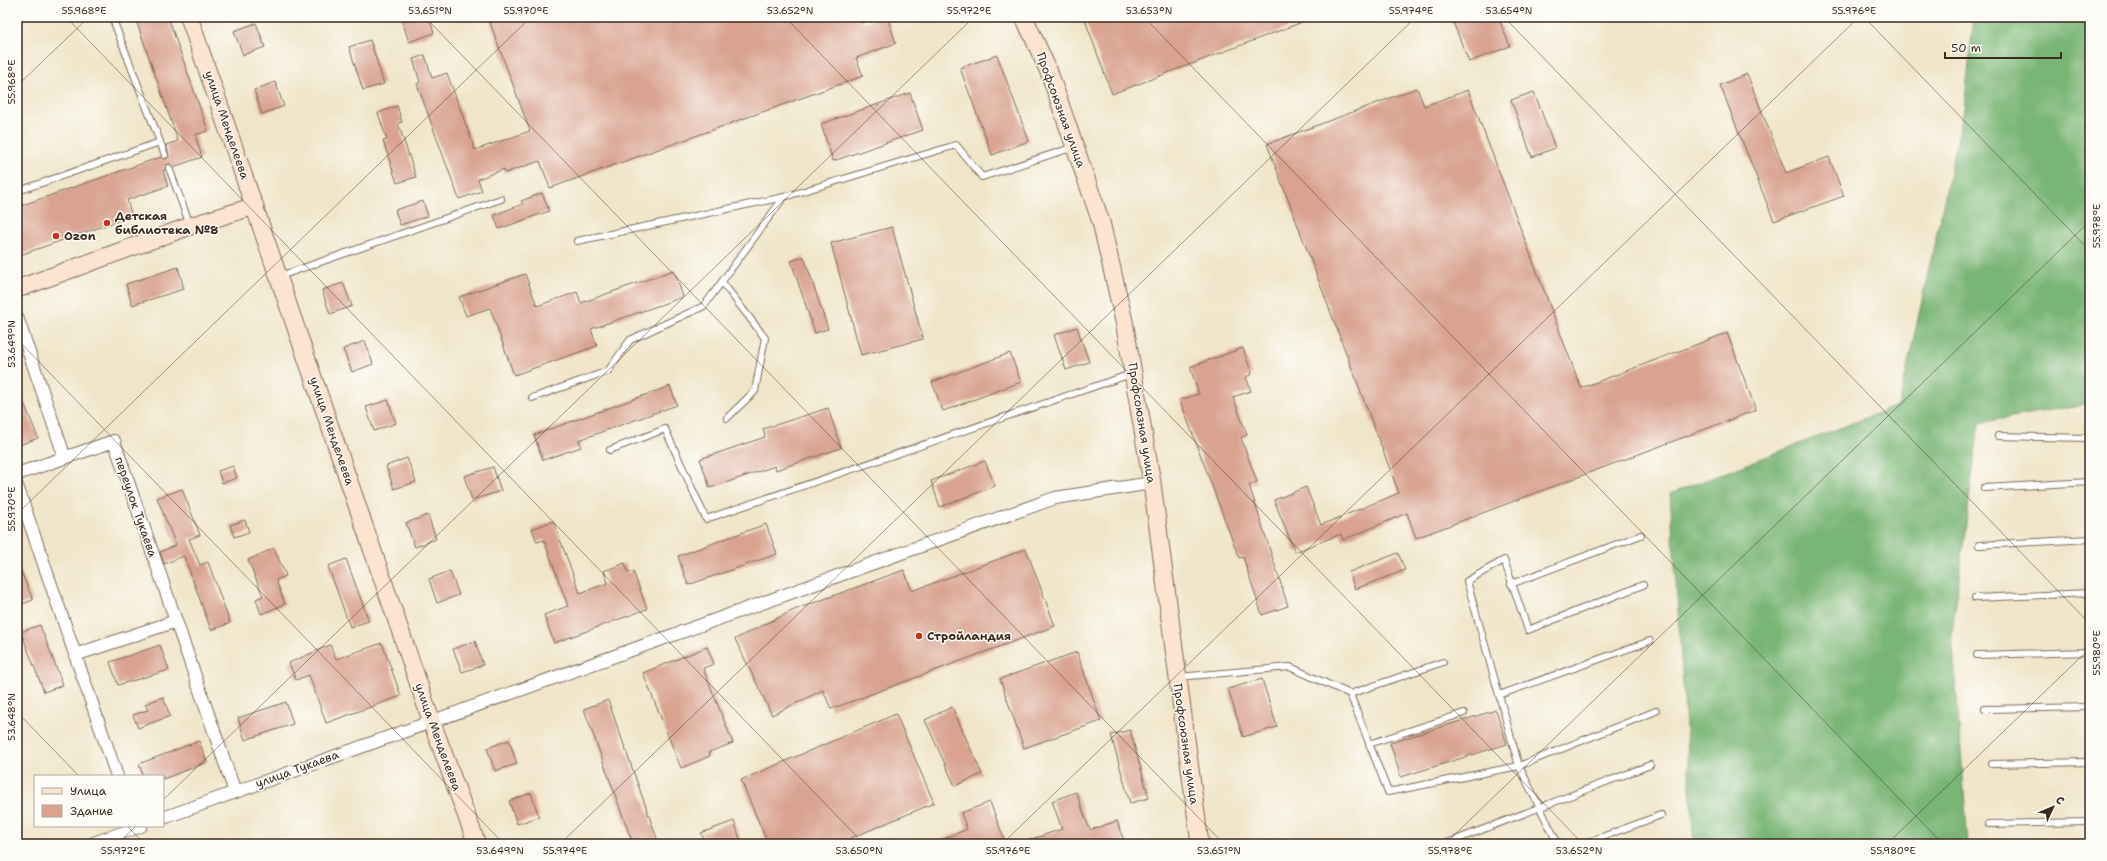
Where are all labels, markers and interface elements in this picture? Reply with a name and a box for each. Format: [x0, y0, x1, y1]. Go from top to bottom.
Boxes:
text: 55.968°E [61, 4, 107, 17]
text: 53.651°N [408, 4, 452, 17]
text: 55.970°E [504, 4, 548, 17]
text: 53.652°N [767, 4, 813, 17]
text: 55.972°E [947, 4, 991, 17]
text: 53.653°N [1126, 4, 1172, 17]
text: 55.974°E [1389, 4, 1433, 17]
text: 53.654°N [1486, 4, 1532, 17]
text: 55.976°E [1832, 4, 1876, 17]
scale bar [1945, 34, 2061, 60]
text: 50 m [1951, 40, 1981, 56]
street label: Профсоюзная улица [1033, 50, 1090, 170]
text: 55.968°E [5, 59, 18, 105]
street label: улица Менделеева [201, 69, 253, 182]
text: 55.978°E [2090, 204, 2103, 248]
place label: Детская библиотека №8 [115, 208, 218, 238]
marker: Детская библиотека №8 [102, 218, 112, 228]
place label: Ozon [64, 228, 96, 244]
marker: Ozon [51, 231, 61, 241]
text: 53.649°N [5, 320, 18, 368]
street label: Профсоюзная улица [1125, 362, 1160, 485]
street label: улица Менделеева [306, 375, 358, 488]
street label: переулок Тукаева [111, 455, 161, 560]
text: 55.970°E [5, 487, 18, 531]
place label: Стройландия [927, 628, 1011, 644]
text: 55.980°E [2090, 630, 2103, 676]
marker: Стройландия [914, 631, 924, 641]
street label: улица Менделеева [411, 681, 465, 794]
street label: Профсоюзная улица [1170, 683, 1202, 806]
text: 53.648°N [5, 693, 18, 741]
street label: улица Тукаева [253, 746, 341, 791]
legend [34, 775, 164, 827]
text: Улица [70, 783, 107, 799]
north arrow [2033, 787, 2073, 827]
text: С [2052, 793, 2068, 808]
text: Здание [70, 803, 114, 819]
text: 55.972°E [101, 844, 145, 857]
text: 53.649°N [476, 844, 524, 857]
text: 55.974°E [543, 844, 587, 857]
text: 53.650°N [835, 844, 883, 857]
text: 55.976°E [986, 844, 1030, 857]
text: 53.651°N [1197, 844, 1241, 857]
text: 55.978°E [1428, 844, 1472, 857]
text: 53.652°N [1556, 844, 1602, 857]
text: 55.980°E [1870, 844, 1916, 857]

